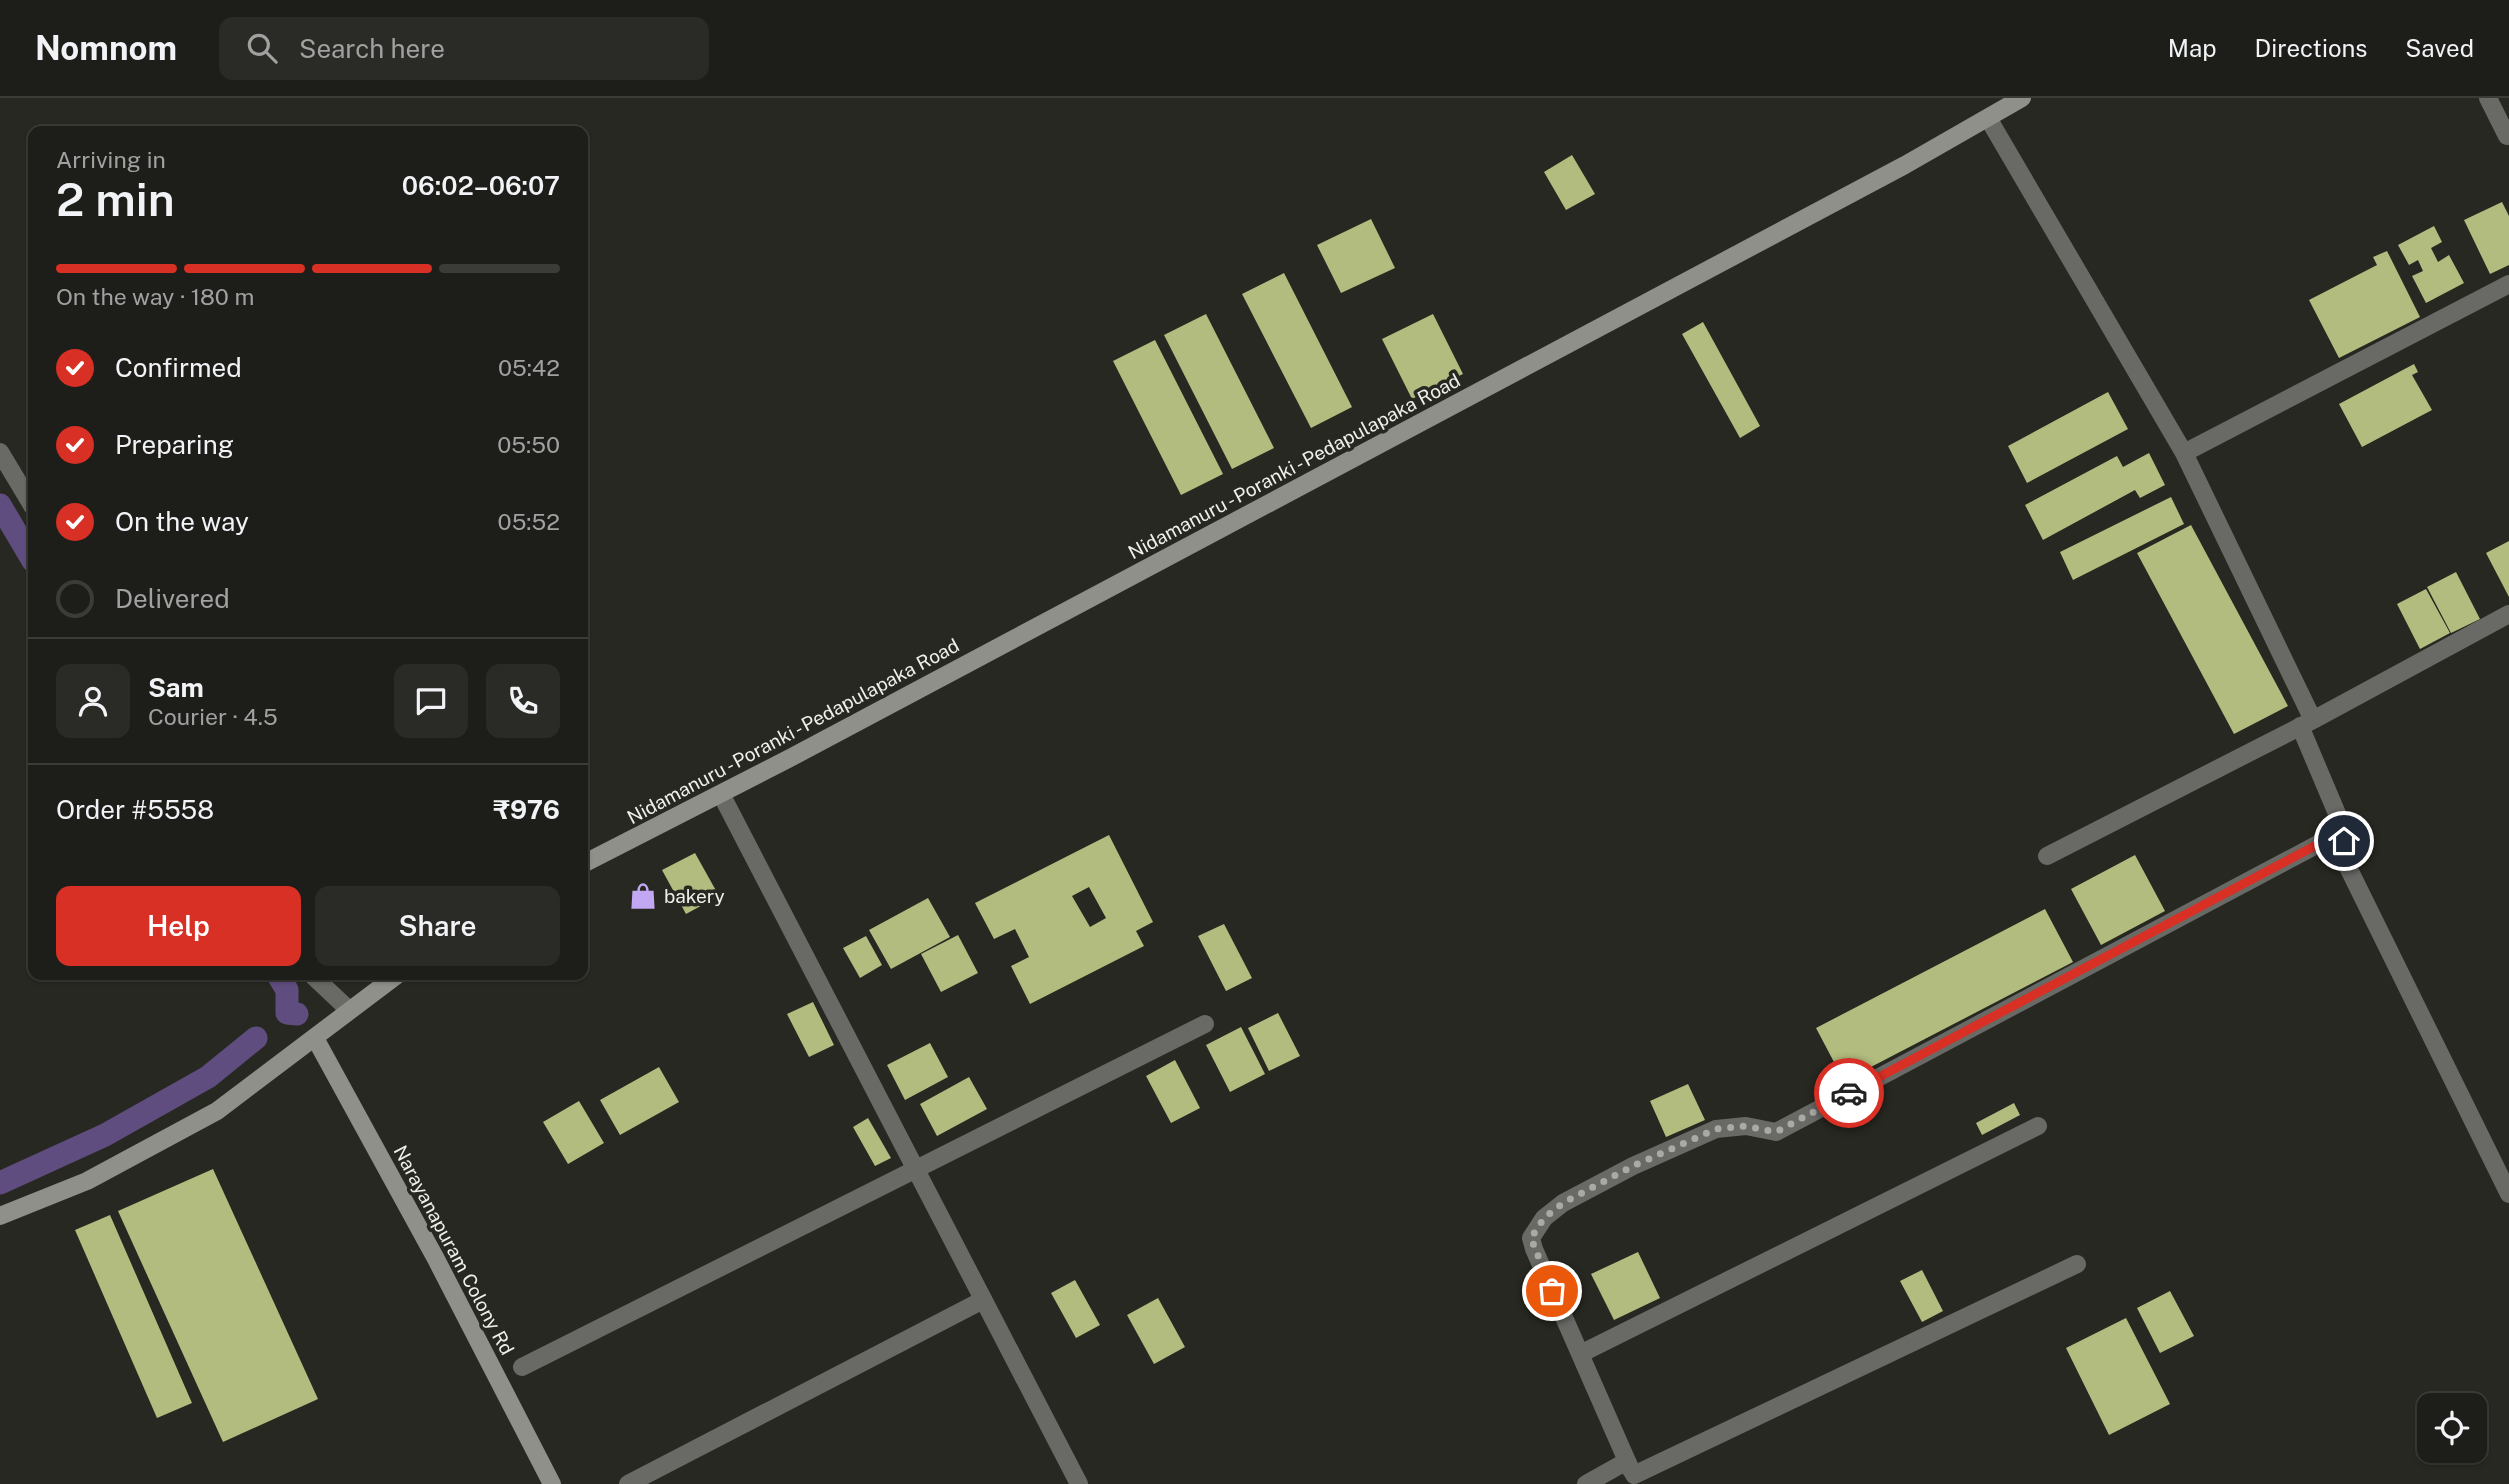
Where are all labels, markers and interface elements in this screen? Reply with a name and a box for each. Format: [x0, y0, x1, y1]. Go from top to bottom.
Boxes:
search box [219, 17, 709, 80]
text: Nomnom [35, 29, 177, 67]
icon: search [243, 29, 281, 67]
text: Search here [299, 33, 445, 64]
text: Map [2168, 34, 2217, 62]
text: Directions [2255, 34, 2367, 62]
text: Saved [2405, 34, 2474, 62]
text: Arriving in [56, 146, 166, 173]
text: 06:02–06:07 [402, 170, 560, 201]
text: 2 min [56, 172, 175, 226]
text: On the way · 180 m [56, 283, 254, 310]
icon: check [56, 349, 94, 387]
text: Confirmed [115, 352, 242, 383]
text: 05:42 [498, 354, 560, 381]
street label: Nidamanuru - Poranki - Pedapulapaka Road [1124, 369, 1464, 563]
icon: check [56, 426, 94, 464]
text: Preparing [115, 429, 234, 460]
text: 05:50 [497, 431, 560, 458]
icon: check [56, 503, 94, 541]
text: On the way [115, 506, 249, 537]
text: 05:52 [498, 508, 560, 535]
text: Delivered [115, 583, 230, 614]
street label: Nidamanuru - Poranki - Pedapulapaka Road [623, 634, 963, 828]
button: person [56, 664, 130, 738]
button: chat [394, 664, 468, 738]
button: phone [486, 664, 560, 738]
text: Sam [148, 672, 204, 703]
text: Courier · 4.5 [148, 703, 278, 730]
text: Order #5558 [56, 794, 214, 825]
text: ₹976 [493, 794, 560, 825]
pin [2314, 811, 2374, 871]
icon: home [2325, 822, 2363, 860]
shop icon: bakery [628, 881, 658, 911]
place label: bakery [664, 885, 725, 907]
button: Help [56, 886, 301, 966]
button: Share [315, 886, 560, 966]
courier [1814, 1058, 1884, 1128]
icon: car [1830, 1074, 1868, 1112]
street label: Narayanapuram Colony Rd [389, 1142, 519, 1358]
pin [1522, 1261, 1582, 1321]
icon: bag [1533, 1272, 1571, 1310]
map controls [2417, 1393, 2487, 1463]
button: locate [2417, 1393, 2487, 1463]

